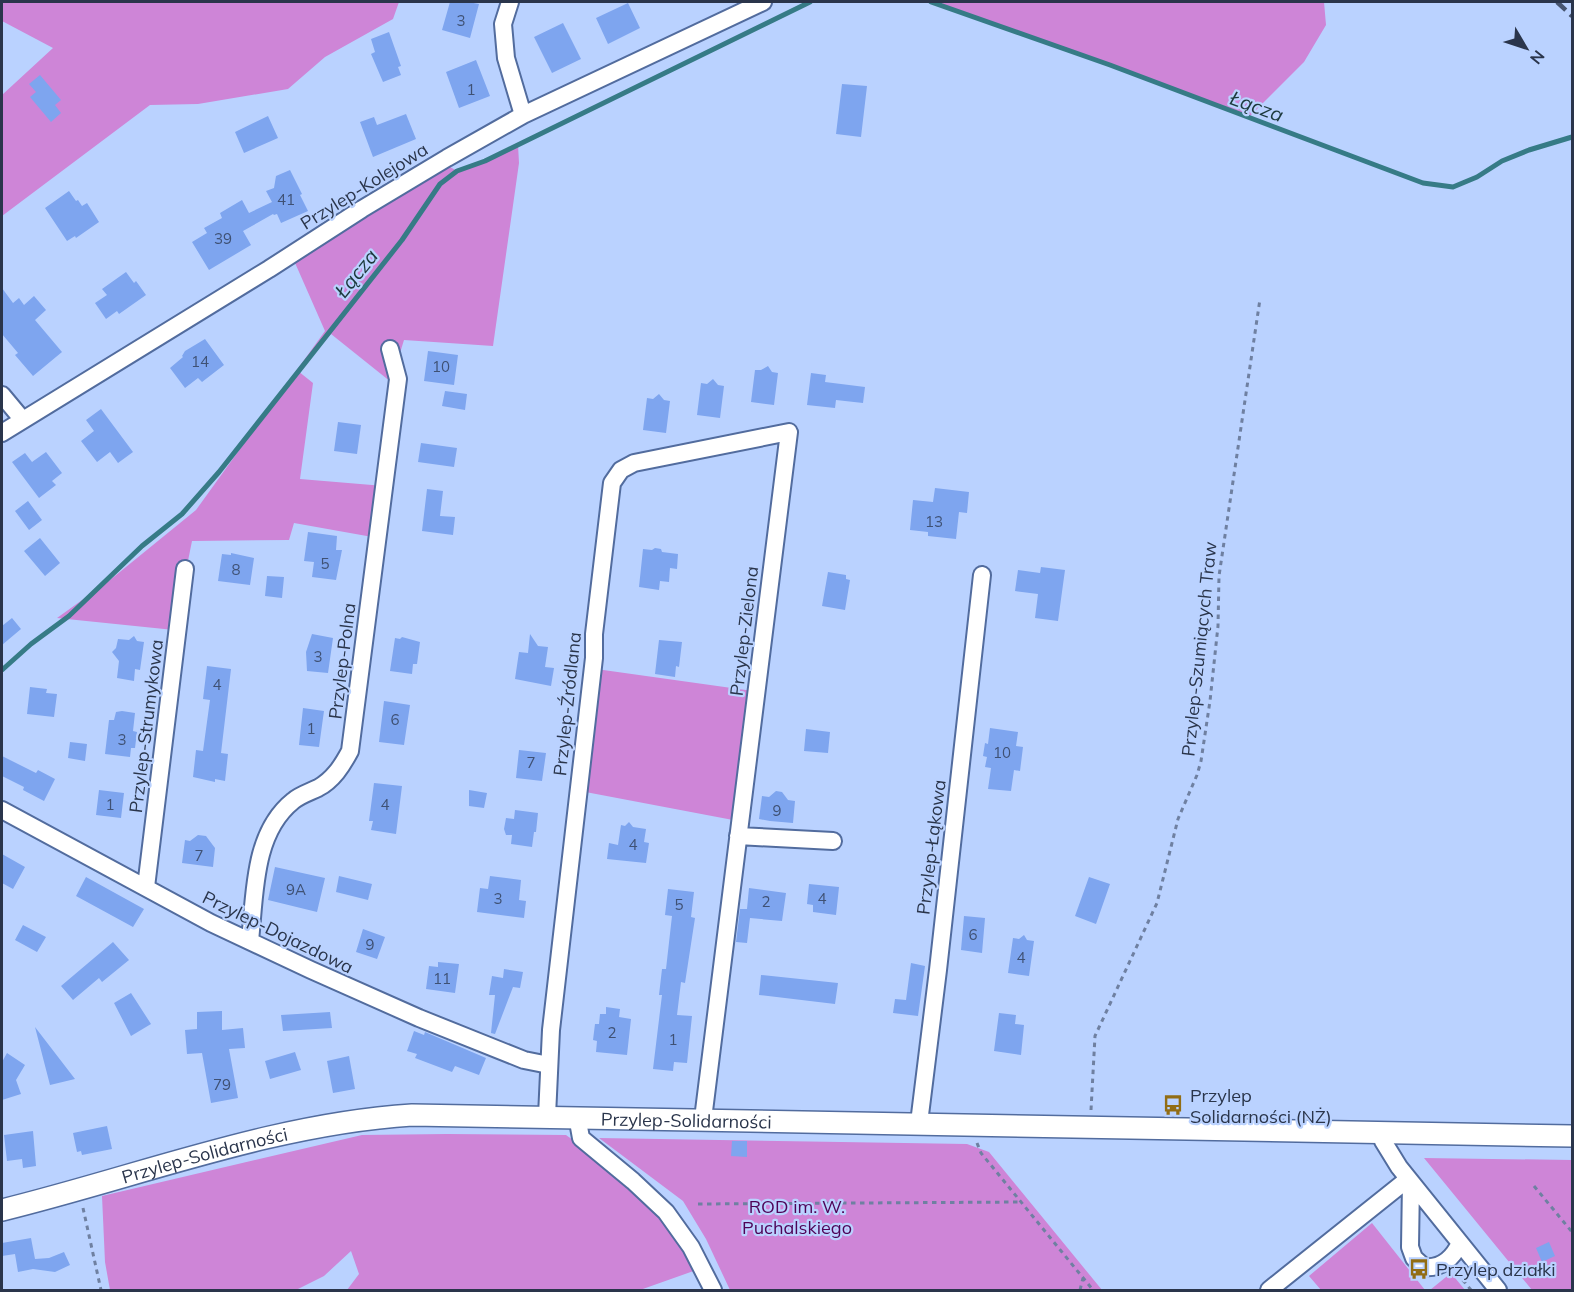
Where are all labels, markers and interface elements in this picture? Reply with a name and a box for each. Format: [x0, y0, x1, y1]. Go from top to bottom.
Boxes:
house number: 3 [456, 11, 466, 30]
north arrow [1496, 18, 1556, 78]
text: N [1526, 46, 1549, 68]
house number: 1 [466, 80, 476, 99]
water label: Łącza [1226, 84, 1287, 127]
street label: Przylep-Kolejowa [296, 138, 432, 234]
house number: 41 [277, 190, 295, 209]
house number: 39 [214, 229, 232, 248]
water label: Łącza [328, 244, 383, 303]
house number: 14 [191, 352, 209, 371]
house number: 10 [432, 357, 450, 376]
house number: 13 [925, 512, 943, 531]
street label: Przylep-Szumiących Traw [1176, 540, 1222, 758]
house number: 5 [320, 554, 330, 573]
house number: 8 [231, 560, 241, 579]
street label: Przylep-Zielona [725, 565, 763, 697]
street label: Przylep-Polna [323, 602, 361, 720]
street label: Przylep-Źródlana [548, 631, 586, 777]
street label: Przylep-Strumykowa [124, 638, 168, 814]
house number: 3 [313, 647, 323, 666]
house number: 4 [212, 675, 222, 694]
house number: 6 [390, 710, 400, 729]
house number: 1 [306, 719, 316, 738]
house number: 3 [117, 730, 127, 749]
house number: 10 [993, 743, 1011, 762]
house number: 7 [526, 753, 536, 772]
street label: Przylep-Łąkowa [911, 778, 951, 916]
house number: 1 [105, 795, 115, 814]
house number: 4 [380, 795, 390, 814]
house number: 9 [772, 801, 782, 820]
house number: 4 [628, 835, 638, 854]
house number: 7 [194, 846, 204, 865]
house number: 9A [286, 880, 306, 899]
street label: Przylep-Dojazdowa [199, 886, 357, 978]
house number: 3 [493, 889, 503, 908]
house number: 4 [817, 889, 827, 908]
house number: 2 [761, 892, 771, 911]
house number: 5 [674, 895, 684, 914]
house number: 6 [968, 925, 978, 944]
house number: 9 [365, 935, 375, 954]
house number: 4 [1016, 948, 1026, 967]
house number: 11 [433, 969, 451, 988]
house number: 2 [607, 1023, 617, 1042]
house number: 1 [668, 1030, 678, 1049]
house number: 79 [213, 1075, 231, 1094]
place label: Przylep Solidarności (NŻ) [1190, 1084, 1332, 1128]
bus stop icon: Przylep Solidarności (NŻ) [1161, 1093, 1185, 1117]
street label: Przylep-Solidarności [601, 1107, 772, 1133]
street label: Przylep-Solidarności [119, 1122, 290, 1188]
park label: ROD im. W. Puchalskiego [742, 1195, 852, 1239]
bus stop icon: Przylep działki [1407, 1257, 1431, 1281]
place label: Przylep działki [1436, 1258, 1556, 1281]

